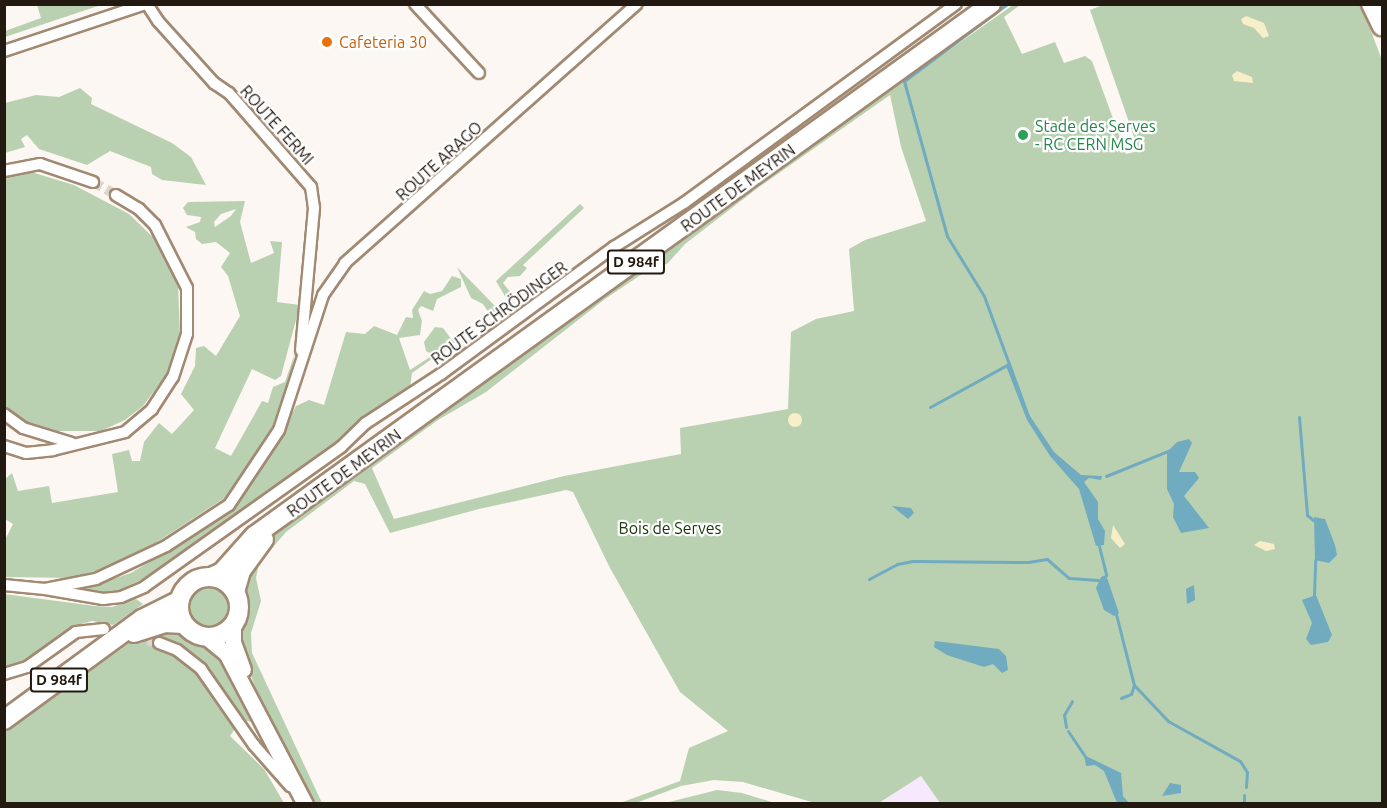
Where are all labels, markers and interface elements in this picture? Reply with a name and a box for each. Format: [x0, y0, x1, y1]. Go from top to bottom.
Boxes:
place label: Cafeteria 30 [339, 32, 427, 52]
marker: Cafeteria 30 [320, 35, 334, 49]
street label: ROUTE FERMI [236, 81, 318, 169]
place label: Stade des Serves - RC CERN MSG [1035, 116, 1156, 154]
street label: ROUTE ARAGO [392, 117, 486, 205]
marker: Stade des Serves - RC CERN MSG [1016, 128, 1030, 142]
street label: ROUTE DE MEYRIN [677, 140, 799, 236]
road number: D 984f [606, 250, 666, 274]
street label: ROUTE SCHRÖDINGER [427, 257, 571, 369]
street label: ROUTE DE MEYRIN [283, 425, 405, 521]
park label: Bois de Serves [618, 518, 722, 538]
road number: D 984f [29, 668, 89, 692]

